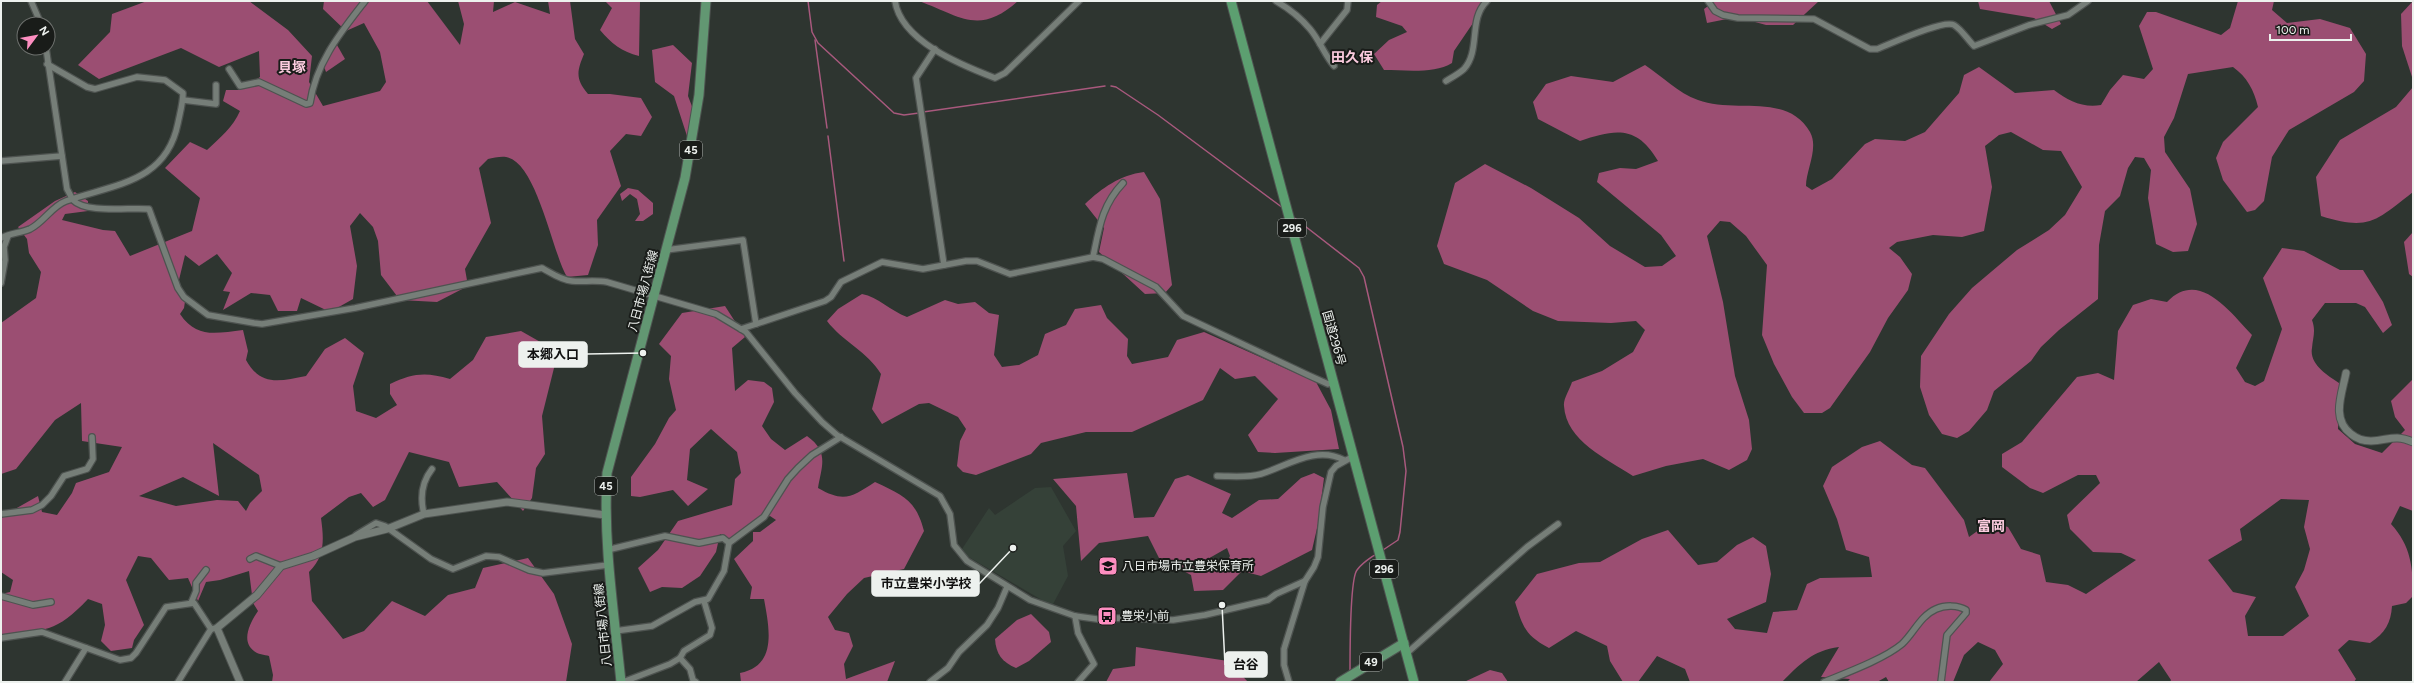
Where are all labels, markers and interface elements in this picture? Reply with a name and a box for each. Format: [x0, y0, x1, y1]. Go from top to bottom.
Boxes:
north arrow [16, 16, 56, 56]
scale bar [2270, 16, 2351, 42]
text: 100 m [2276, 23, 2310, 37]
text: N [36, 24, 52, 38]
district label: 田久保 [1331, 49, 1373, 66]
district label: 貝塚 [278, 59, 306, 76]
road number: 45 [680, 141, 702, 159]
road number: 296 [1278, 219, 1306, 237]
street label: 八日市場八街線 [625, 249, 661, 333]
street label: 国道296号 [1320, 309, 1348, 367]
callout: 本郷入口 [519, 342, 587, 367]
text: 本郷入口 [527, 347, 579, 362]
road number: 45 [595, 477, 617, 495]
district label: 富岡 [1977, 518, 2005, 535]
school or university icon: 八日市場市立豊栄保育所 [1097, 555, 1119, 577]
place label: 八日市場市立豊栄保育所 [1122, 559, 1254, 573]
road number: 296 [1370, 560, 1398, 578]
callout: 市立豊栄小学校 [872, 571, 979, 596]
text: 市立豊栄小学校 [880, 576, 972, 591]
street label: 八日市場八街線 [592, 582, 614, 668]
bus stop icon: 豊栄小前 [1096, 605, 1118, 627]
place label: 豊栄小前 [1121, 609, 1169, 623]
callout: 台谷 [1225, 652, 1267, 677]
road number: 49 [1360, 653, 1382, 671]
text: 台谷 [1233, 657, 1259, 672]

